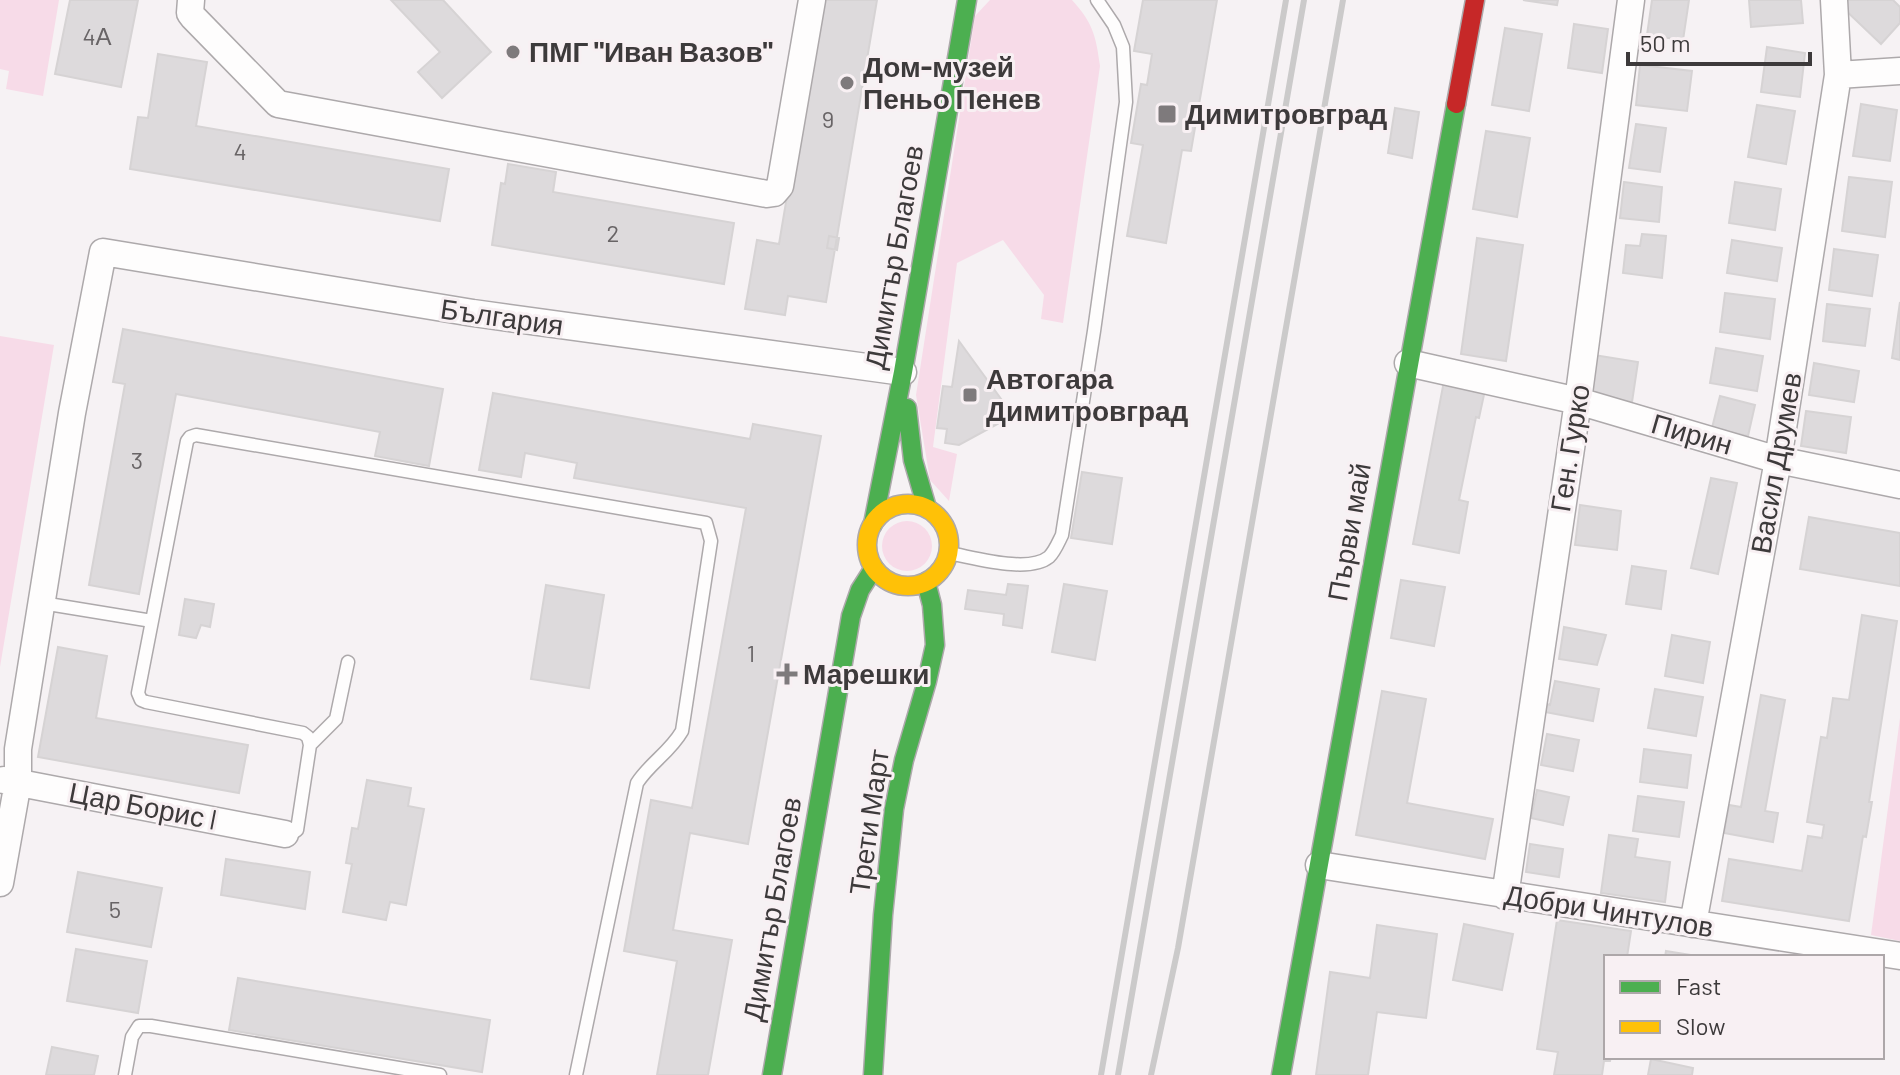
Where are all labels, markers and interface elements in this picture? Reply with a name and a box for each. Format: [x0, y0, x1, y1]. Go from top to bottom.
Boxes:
scale bar [1628, 16, 1810, 66]
house number: 4А [82, 21, 112, 50]
text: 50 m [1640, 28, 1691, 57]
place label: ПМГ "Иван Вазов" [529, 34, 773, 68]
marker: ПМГ "Иван Вазов" [504, 43, 522, 61]
place label: Дом-музей Пеньо Пенев [863, 49, 1041, 115]
marker: Дом-музей Пеньо Пенев [838, 74, 856, 92]
place label: Димитровград [1185, 96, 1388, 130]
marker: Димитровград [1156, 103, 1178, 125]
house number: 9 [822, 104, 834, 133]
house number: 4 [233, 136, 247, 165]
street label: Димитър Благоев [857, 142, 929, 371]
house number: 2 [607, 218, 619, 247]
street label: България [438, 291, 566, 341]
place label: Автогара Димитровград [986, 361, 1189, 427]
street label: Васил Друмев [1742, 370, 1808, 556]
street label: Ген. Гурко [1542, 382, 1596, 514]
marker: Автогара Димитровград [961, 386, 979, 404]
street label: Пирин [1648, 405, 1737, 461]
house number: 3 [131, 445, 143, 474]
street label: Първи май [1319, 460, 1377, 604]
house number: 1 [747, 638, 755, 667]
place label: Марешки [803, 656, 929, 690]
marker: Марешки [778, 665, 796, 683]
street label: Трети Март [841, 747, 895, 897]
street label: Цар Борис I [66, 774, 220, 836]
street label: Димитър Благоев [735, 794, 807, 1023]
street label: Добри Чинтулов [1502, 877, 1716, 943]
house number: 5 [109, 894, 121, 923]
legend [1604, 955, 1884, 1059]
text: Fast [1676, 971, 1721, 1000]
text: Slow [1676, 1011, 1725, 1040]

